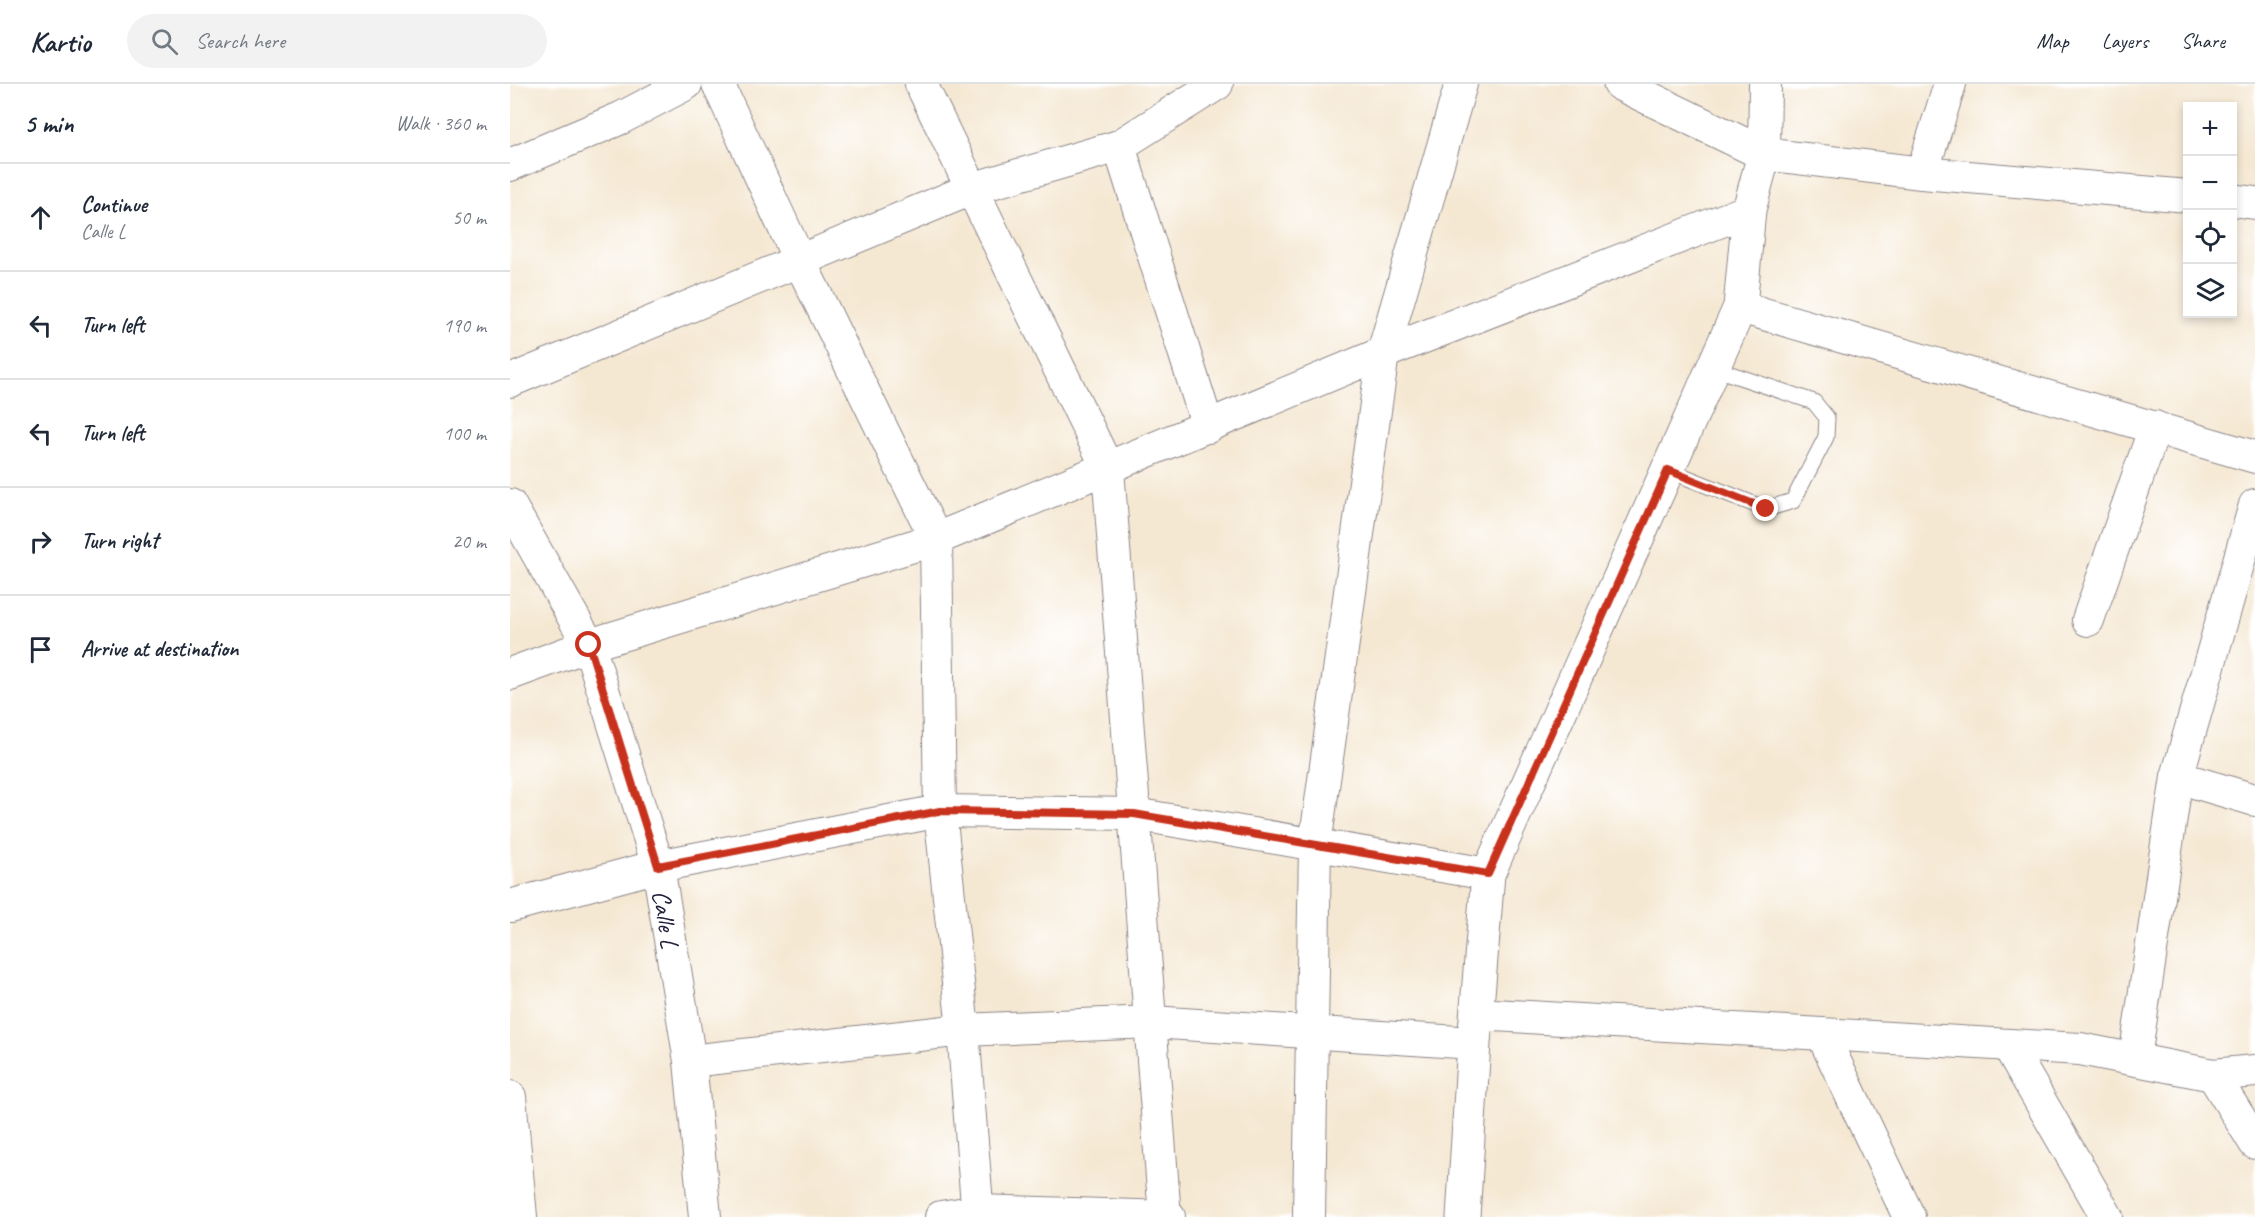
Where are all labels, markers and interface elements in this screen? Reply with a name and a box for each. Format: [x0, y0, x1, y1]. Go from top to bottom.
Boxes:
search box [127, 14, 547, 68]
text: Kartio [30, 24, 91, 59]
icon: search [148, 25, 181, 58]
text: Search here [196, 27, 285, 55]
text: Map [2036, 28, 2069, 54]
text: Layers [2102, 28, 2148, 54]
text: Share [2181, 28, 2225, 54]
map controls [2183, 102, 2237, 318]
button: + [2183, 102, 2237, 156]
text: 5 min [24, 107, 73, 140]
text: Walk · 360 m [396, 111, 486, 136]
button: − [2183, 156, 2237, 210]
text: Continue [81, 191, 147, 219]
icon: ahead [24, 201, 57, 234]
text: 50 m [452, 205, 486, 230]
button: locate [2183, 210, 2237, 264]
text: Calle L [81, 219, 126, 244]
button: layers [2183, 264, 2237, 318]
icon: left [24, 309, 57, 342]
text: Turn left [81, 311, 145, 339]
text: 190 m [443, 313, 486, 338]
icon: left [24, 417, 57, 450]
text: Turn left [81, 419, 145, 447]
text: 100 m [443, 421, 486, 446]
route end [1752, 495, 1778, 521]
icon: right [24, 525, 57, 558]
text: Turn right [81, 527, 158, 555]
text: 20 m [452, 529, 486, 554]
route start [575, 631, 601, 657]
icon: arrive [24, 633, 57, 666]
text: Arrive at destination [81, 635, 238, 663]
street label: Calle L [645, 888, 687, 951]

